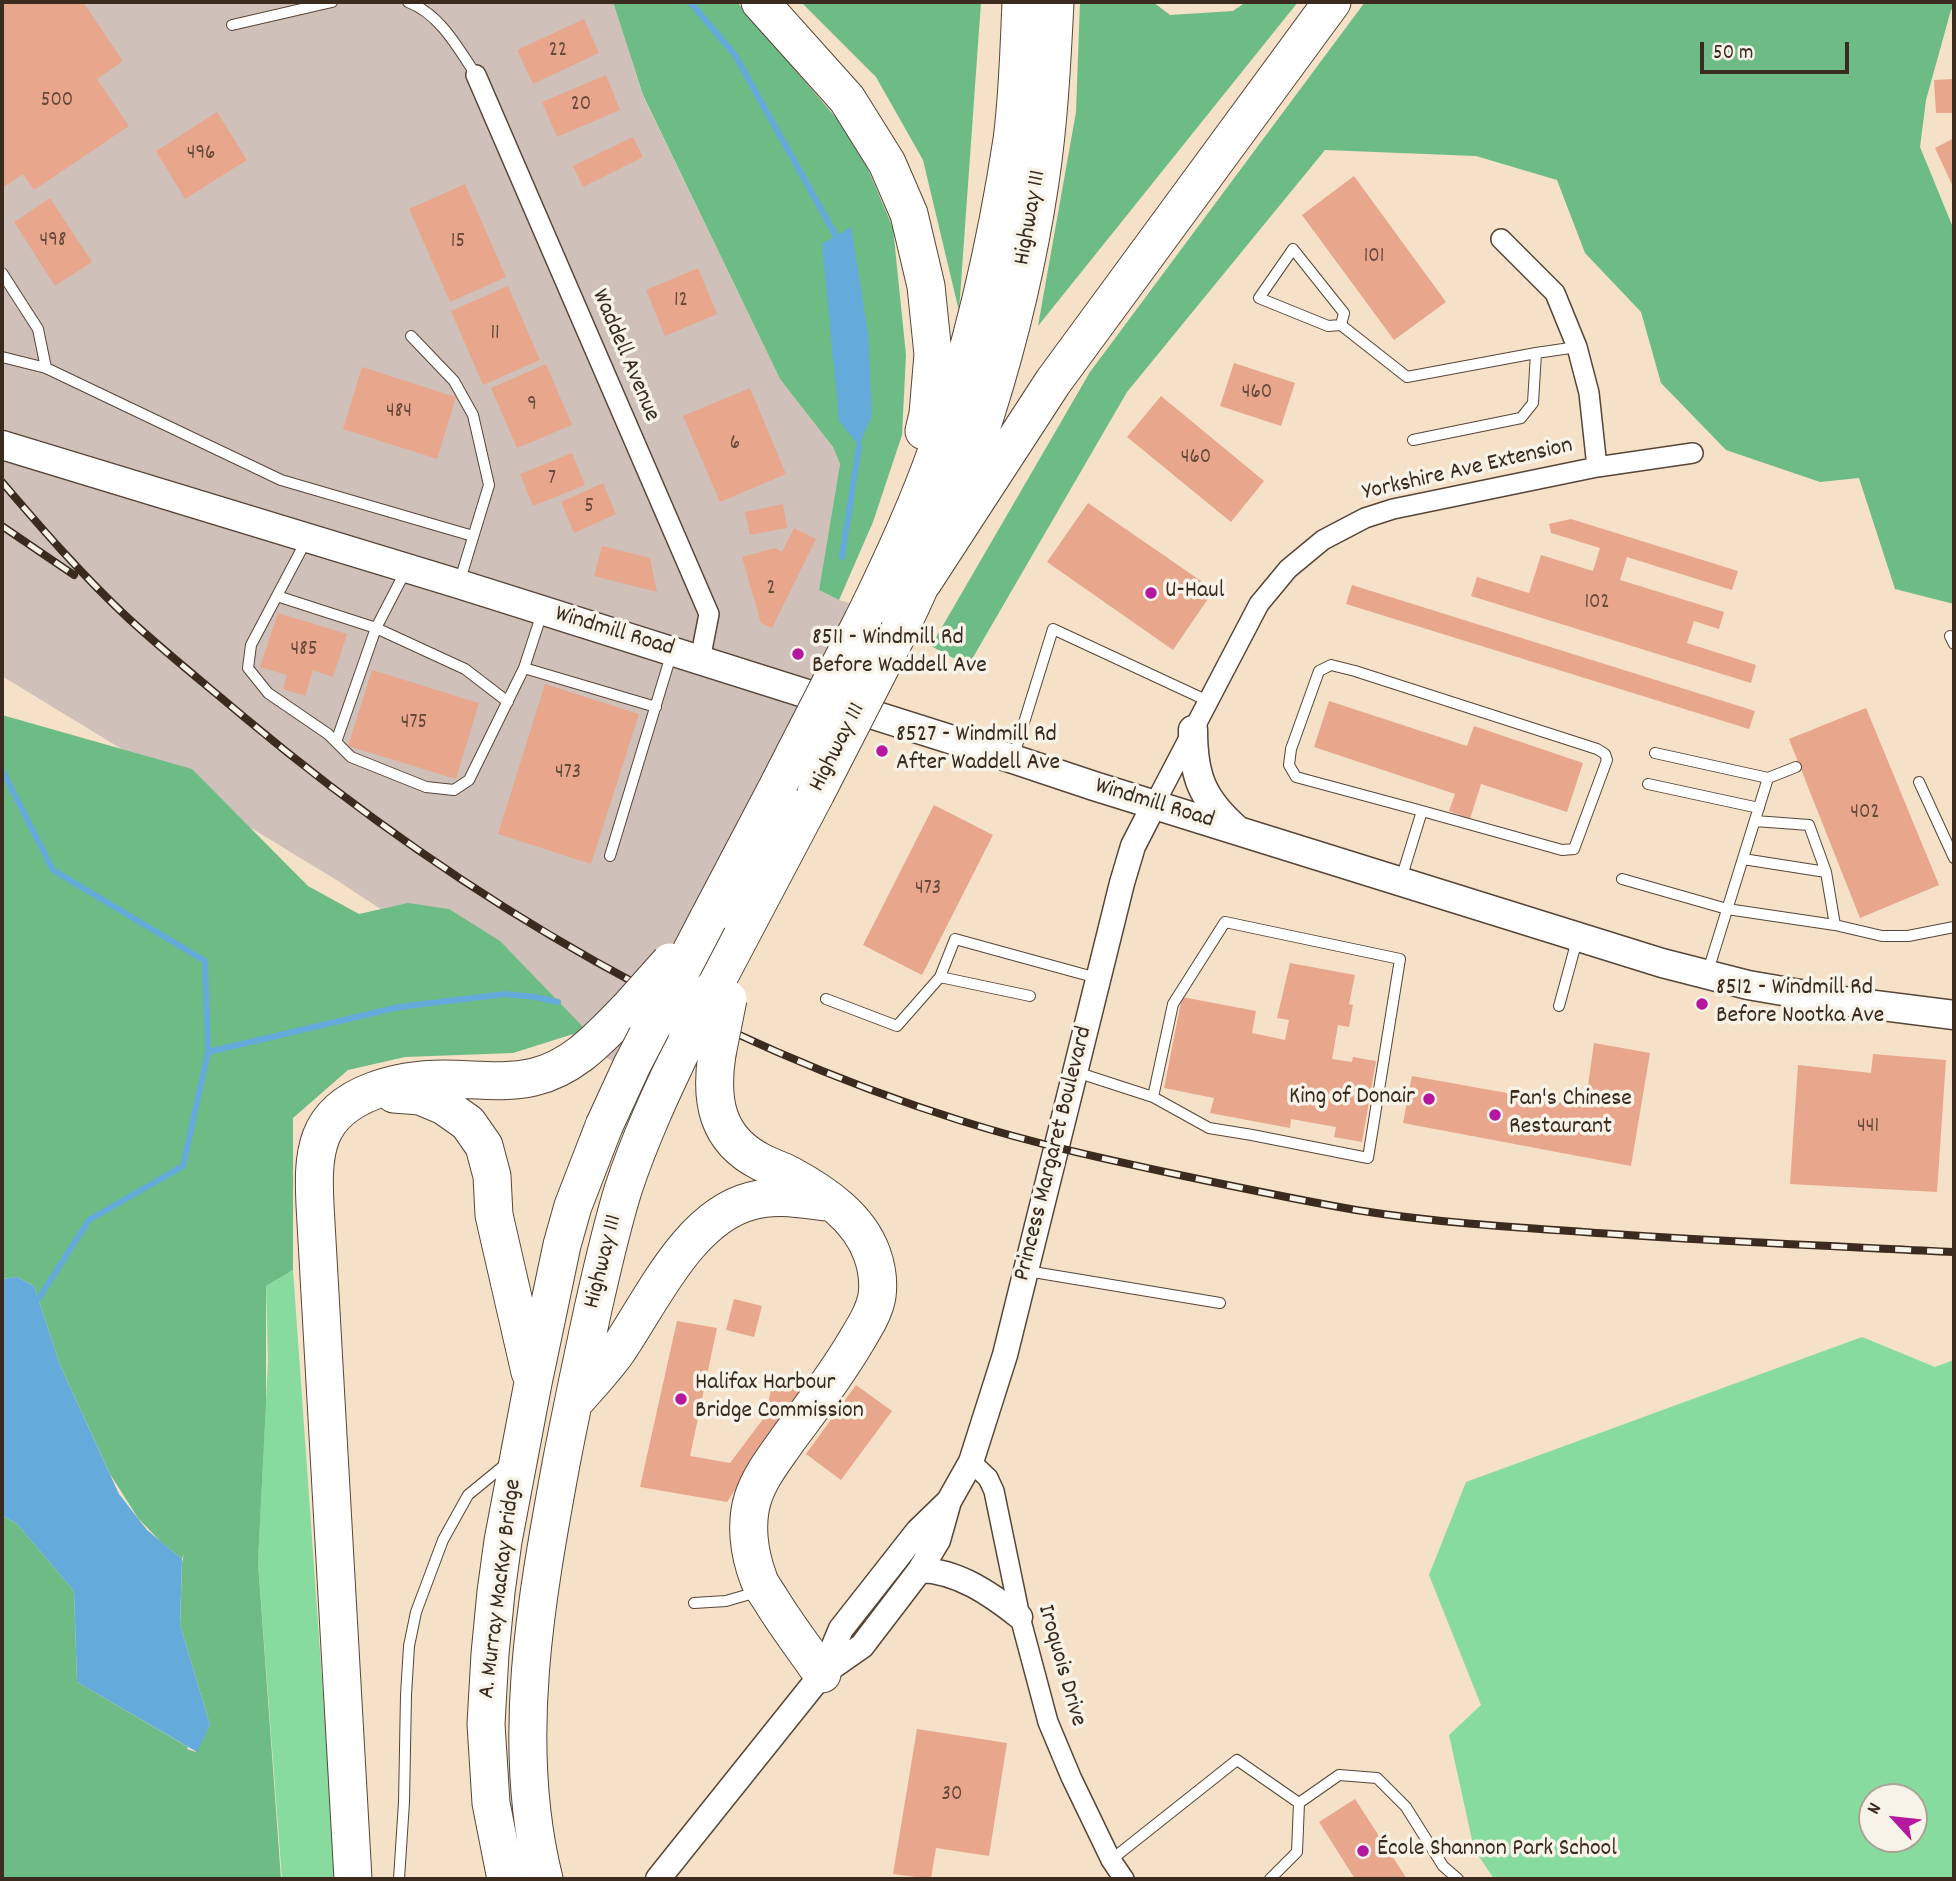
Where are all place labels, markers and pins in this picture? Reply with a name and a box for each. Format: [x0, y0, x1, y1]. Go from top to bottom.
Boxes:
place label: U-Haul [1165, 579, 1224, 607]
marker: U-Haul [1143, 585, 1159, 601]
place label: 8511 - Windmill Rd Before Waddell Ave [812, 626, 987, 682]
marker: 8511 - Windmill Rd Before Waddell Ave [790, 646, 806, 662]
place label: 8527 - Windmill Rd After Waddell Ave [896, 723, 1060, 779]
marker: 8527 - Windmill Rd After Waddell Ave [874, 743, 890, 759]
place label: 8512 - Windmill Rd Before Nootka Ave [1716, 976, 1884, 1032]
marker: 8512 - Windmill Rd Before Nootka Ave [1694, 996, 1710, 1012]
place label: King of Donair [1289, 1085, 1415, 1113]
place label: Fan's Chinese Restaurant [1509, 1087, 1632, 1143]
marker: King of Donair [1421, 1091, 1437, 1107]
marker: Fan's Chinese Restaurant [1487, 1107, 1503, 1123]
place label: Halifax Harbour Bridge Commission [695, 1371, 864, 1427]
marker: Halifax Harbour Bridge Commission [673, 1391, 689, 1407]
place label: École Shannon Park School [1377, 1837, 1617, 1865]
marker: École Shannon Park School [1355, 1843, 1371, 1859]

